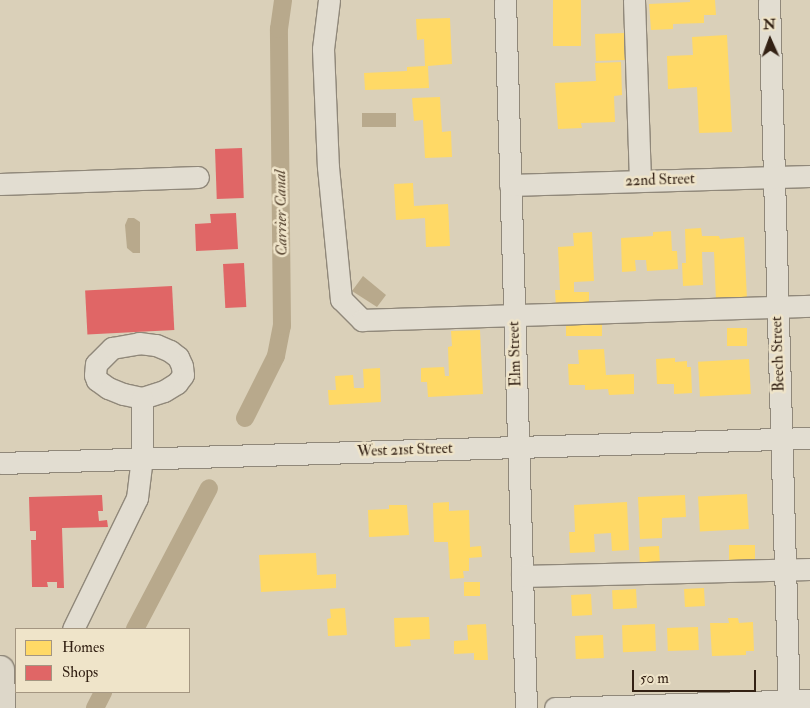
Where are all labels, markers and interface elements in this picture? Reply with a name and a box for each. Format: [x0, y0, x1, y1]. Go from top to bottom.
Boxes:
north arrow [745, 15, 795, 65]
text: N [763, 16, 776, 33]
water label: Carrier Canal [271, 170, 291, 256]
street label: 22nd Street [625, 170, 695, 190]
street label: Beech Street [768, 316, 788, 392]
street label: Elm Street [505, 321, 525, 387]
street label: West 21st Street [357, 439, 453, 461]
legend [15, 628, 190, 693]
text: Homes [62, 638, 104, 657]
scale bar [635, 660, 759, 692]
text: Shops [62, 663, 98, 682]
text: 50 m [640, 669, 669, 688]

